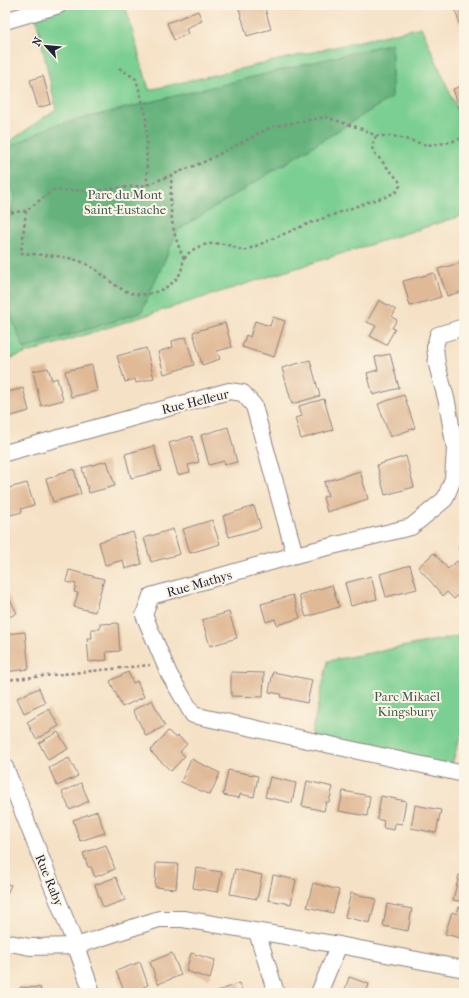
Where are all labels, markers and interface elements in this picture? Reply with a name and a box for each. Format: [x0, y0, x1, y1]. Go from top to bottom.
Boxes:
north arrow [26, 26, 66, 66]
text: N [30, 34, 46, 48]
park label: Parc du Mont Saint-Eustache [84, 187, 167, 217]
street label: Rue Helleur [160, 386, 231, 417]
street label: Rue Mathys [165, 567, 234, 600]
park label: Parc Mikaël Kingsbury [374, 689, 440, 719]
street label: Rue Raby [32, 852, 67, 909]

